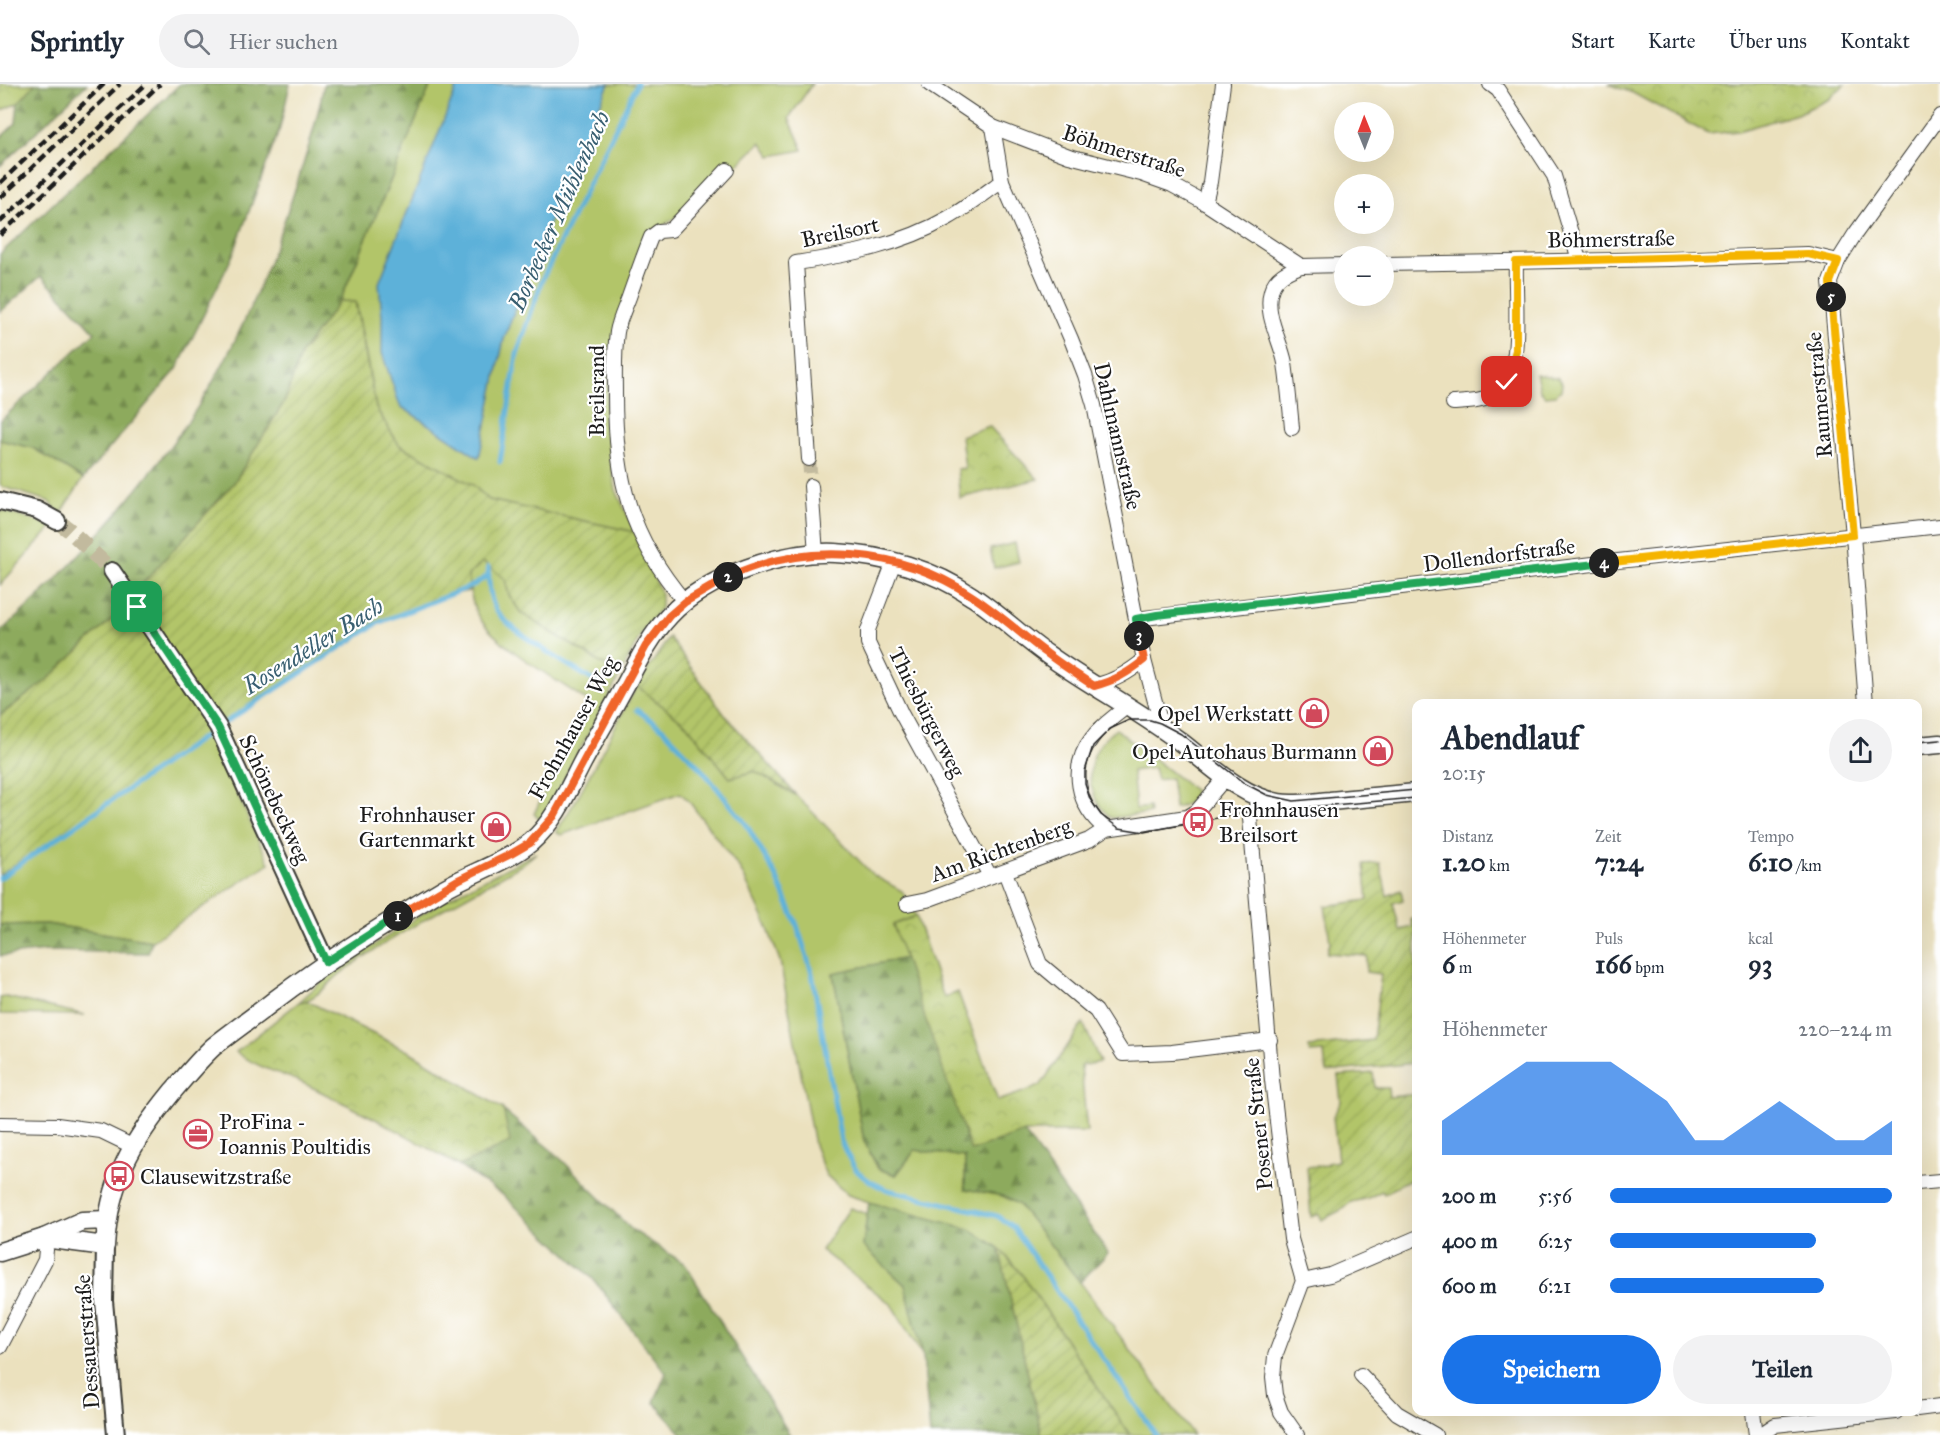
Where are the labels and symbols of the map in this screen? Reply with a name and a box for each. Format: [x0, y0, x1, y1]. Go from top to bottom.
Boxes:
north arrow [1334, 102, 1394, 162]
water label: Borbecker Mühlenbach [501, 106, 617, 317]
street label: Böhmerstraße [1059, 118, 1189, 184]
street label: Breilsort [799, 211, 882, 253]
street label: Böhmerstraße [1547, 224, 1675, 254]
pin: 5 [1816, 282, 1846, 312]
street label: Raumerstraße [1800, 331, 1838, 459]
street label: Breilsrand [583, 345, 610, 437]
pin [1481, 356, 1532, 407]
street label: Dahlmannstraße [1088, 360, 1148, 512]
street label: Dollendorfstraße [1421, 532, 1577, 578]
pin: 4 [1589, 548, 1619, 578]
pin: 2 [713, 562, 743, 592]
pin [111, 581, 162, 632]
water label: Rosendeller Bach [236, 591, 389, 702]
pin: 3 [1124, 621, 1154, 651]
street label: Thiesbürgerweg [883, 642, 972, 782]
street label: Frohnhauser Weg [522, 651, 624, 805]
shop icon: Opel Werkstatt [1298, 697, 1330, 729]
place label: Opel Werkstatt [1157, 700, 1293, 727]
street label: Schönebeckweg [233, 730, 317, 869]
shop icon: Opel Autohaus Burmann [1362, 735, 1394, 767]
place label: Opel Autohaus Burmann [1132, 738, 1357, 765]
place label: Frohnhausen Breilsort [1219, 796, 1339, 848]
place label: Frohnhauser Gartenmarkt [359, 801, 476, 853]
bus stop icon: Frohnhausen Breilsort [1182, 806, 1214, 838]
shop icon: Frohnhauser Gartenmarkt [480, 811, 512, 843]
street label: Am Richtenberg [926, 812, 1076, 888]
pin: 1 [383, 901, 413, 931]
street label: Posener Straße [1238, 1056, 1278, 1192]
place label: ProFina - Ioannis Poultidis [219, 1108, 371, 1160]
office icon: ProFina - Ioannis Poultidis [182, 1118, 214, 1150]
bus stop icon: Clausewitzstraße [103, 1160, 135, 1192]
place label: Clausewitzstraße [140, 1163, 291, 1190]
street label: Dessauerstraße [69, 1274, 105, 1410]

